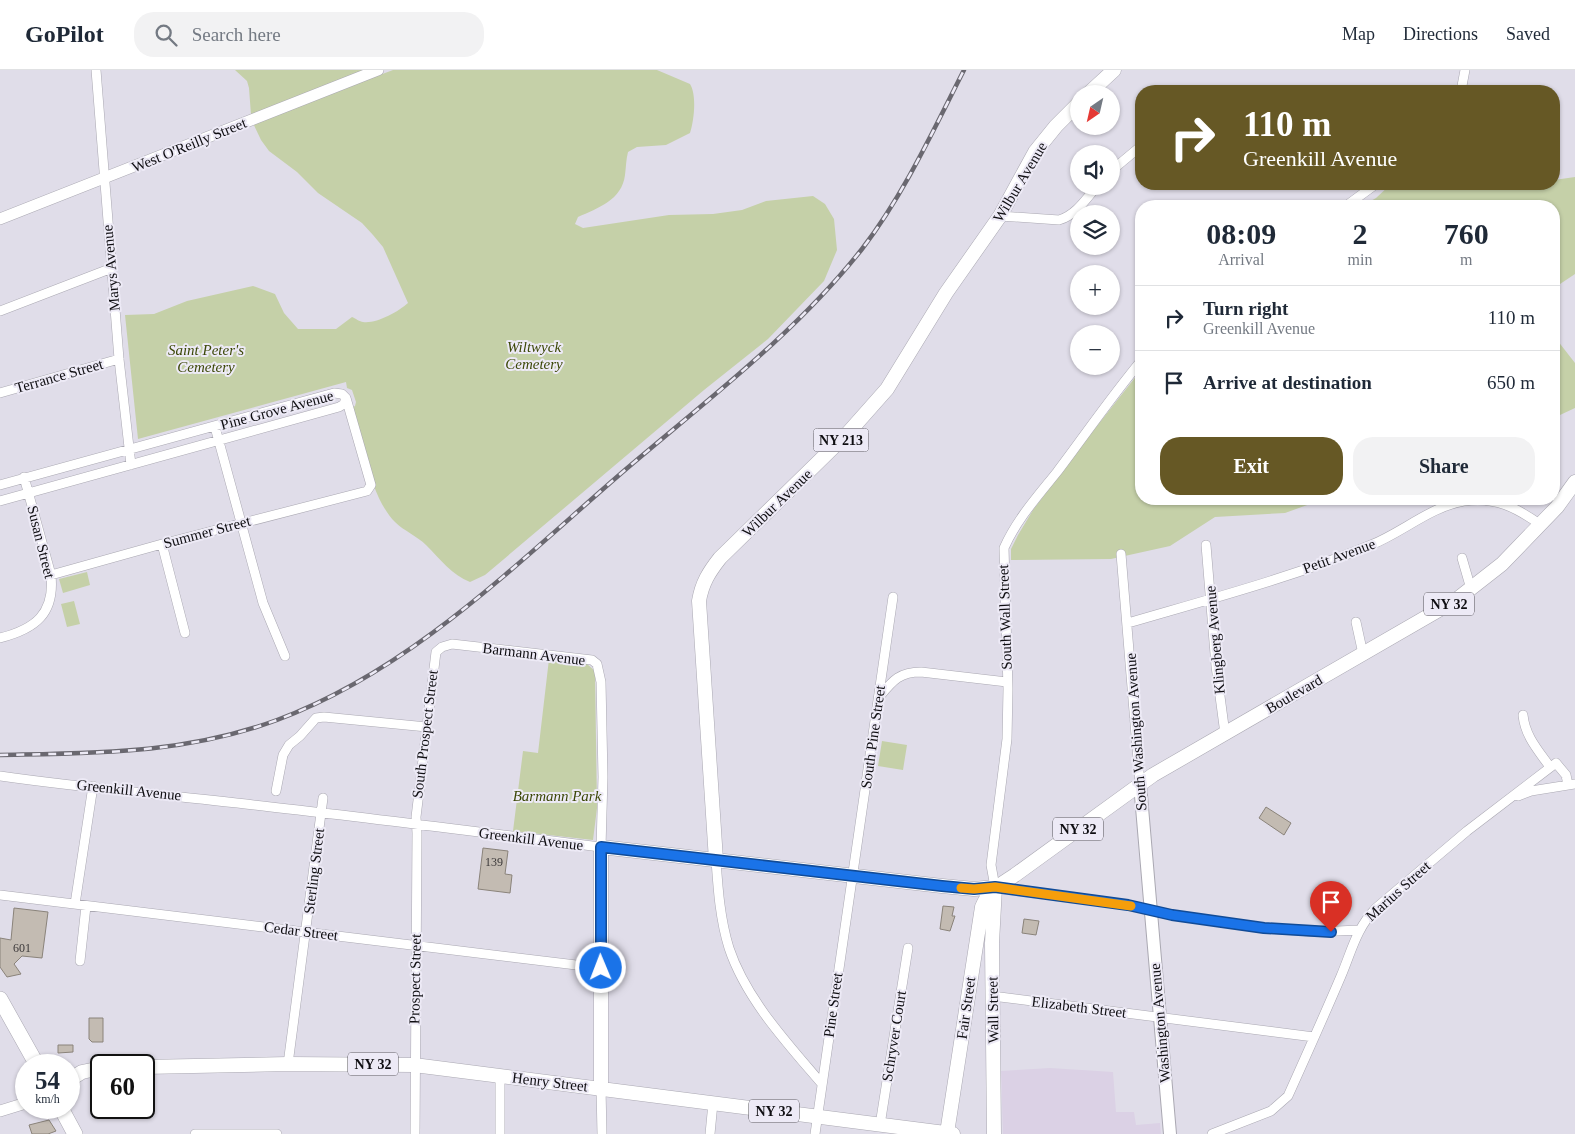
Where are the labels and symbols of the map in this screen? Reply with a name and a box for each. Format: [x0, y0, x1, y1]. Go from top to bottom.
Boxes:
north arrow [1070, 85, 1120, 135]
street label: West O'Reilly Street [129, 114, 249, 175]
street label: Wilbur Avenue [990, 139, 1050, 225]
street label: Marys Avenue [99, 224, 123, 312]
park label: Wiltwyck Cemetery [505, 339, 563, 372]
park label: Saint Peter's Cemetery [168, 342, 244, 375]
street label: Terrance Street [13, 356, 106, 396]
street label: Pine Grove Avenue [219, 387, 336, 433]
road number: NY 213 [814, 428, 868, 452]
street label: Wilbur Avenue [739, 466, 815, 540]
street label: Susan Street [24, 504, 58, 581]
street label: Summer Street [162, 512, 253, 551]
street label: Petit Avenue [1301, 535, 1378, 577]
street label: South Wall Street [995, 563, 1015, 670]
street label: Klingberg Avenue [1202, 585, 1228, 695]
road number: NY 32 [1424, 592, 1474, 616]
street label: Barmann Avenue [482, 640, 587, 668]
street label: South Washington Avenue [1122, 652, 1149, 811]
street label: South Prospect Street [409, 668, 441, 799]
street label: Boulevard [1263, 671, 1325, 717]
street label: South Pine Street [858, 683, 888, 790]
street label: Greenkill Avenue [76, 777, 182, 803]
park label: Barmann Park [513, 788, 602, 804]
road number: NY 32 [1053, 818, 1103, 841]
street label: Greenkill Avenue [478, 825, 584, 853]
street label: Sterling Street [301, 826, 327, 915]
house number: 139 [485, 855, 503, 869]
street label: Marius Street [1362, 857, 1434, 924]
pin [1310, 881, 1352, 932]
street label: Cedar Street [263, 919, 340, 944]
street label: Prospect Street [406, 933, 424, 1024]
house number: 601 [13, 941, 31, 955]
position arrow [574, 941, 626, 993]
street label: Washington Avenue [1147, 962, 1173, 1083]
street label: Pine Street [821, 971, 846, 1038]
street label: Fair Street [954, 975, 978, 1040]
street label: Wall Street [984, 976, 1002, 1043]
street label: Schryver Court [879, 988, 909, 1083]
street label: Elizabeth Street [1031, 993, 1128, 1021]
road number: NY 32 [348, 1052, 398, 1076]
speed limit sign: 60 [90, 1054, 155, 1119]
street label: Henry Street [511, 1069, 590, 1095]
road number: NY 32 [749, 1100, 799, 1122]

